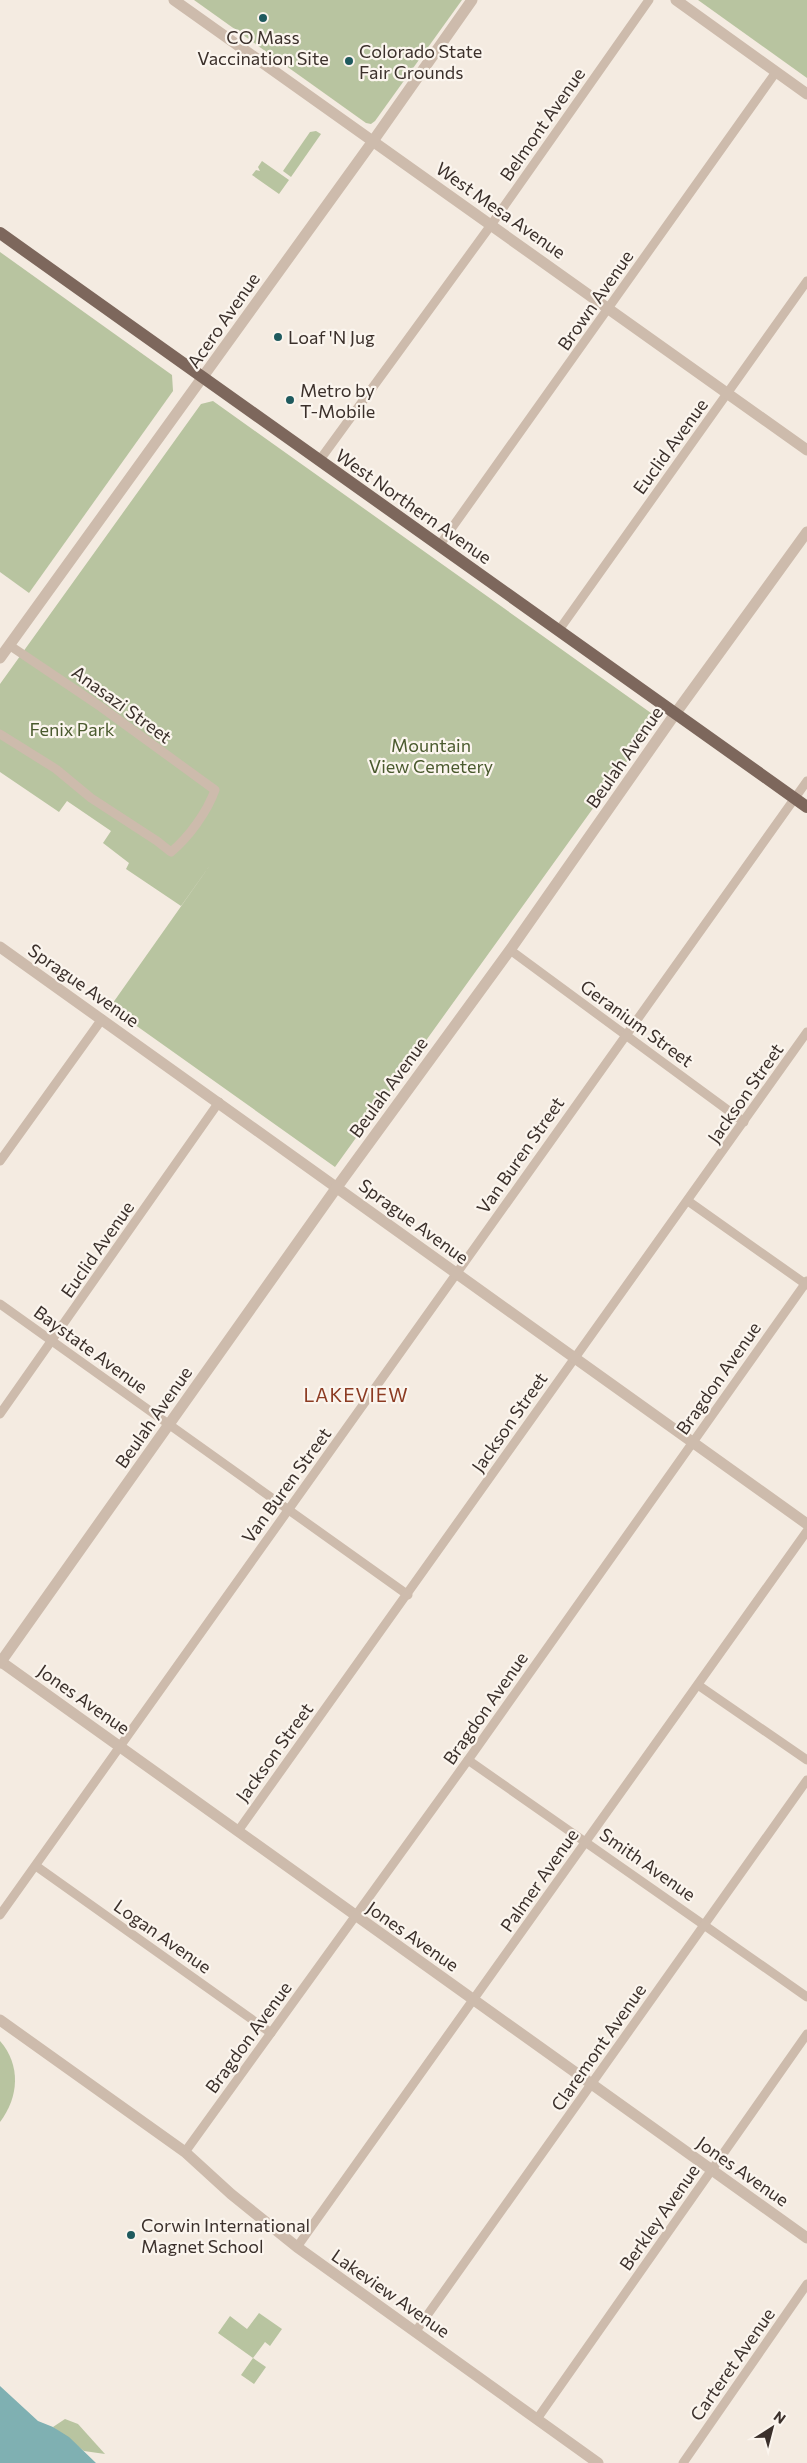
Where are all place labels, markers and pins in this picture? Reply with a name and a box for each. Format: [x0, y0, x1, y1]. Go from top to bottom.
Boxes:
marker: CO Mass Vaccination Site [257, 12, 269, 24]
place label: CO Mass Vaccination Site [197, 26, 329, 69]
place label: Colorado State Fair Grounds [359, 40, 482, 83]
marker: Colorado State Fair Grounds [343, 55, 355, 67]
place label: Loaf 'N Jug [288, 326, 375, 348]
marker: Loaf 'N Jug [272, 331, 284, 343]
place label: Metro by T-Mobile [300, 379, 375, 422]
marker: Metro by T-Mobile [284, 394, 296, 406]
place label: Corwin International Magnet School [141, 2214, 310, 2257]
marker: Corwin International Magnet School [125, 2229, 137, 2241]

